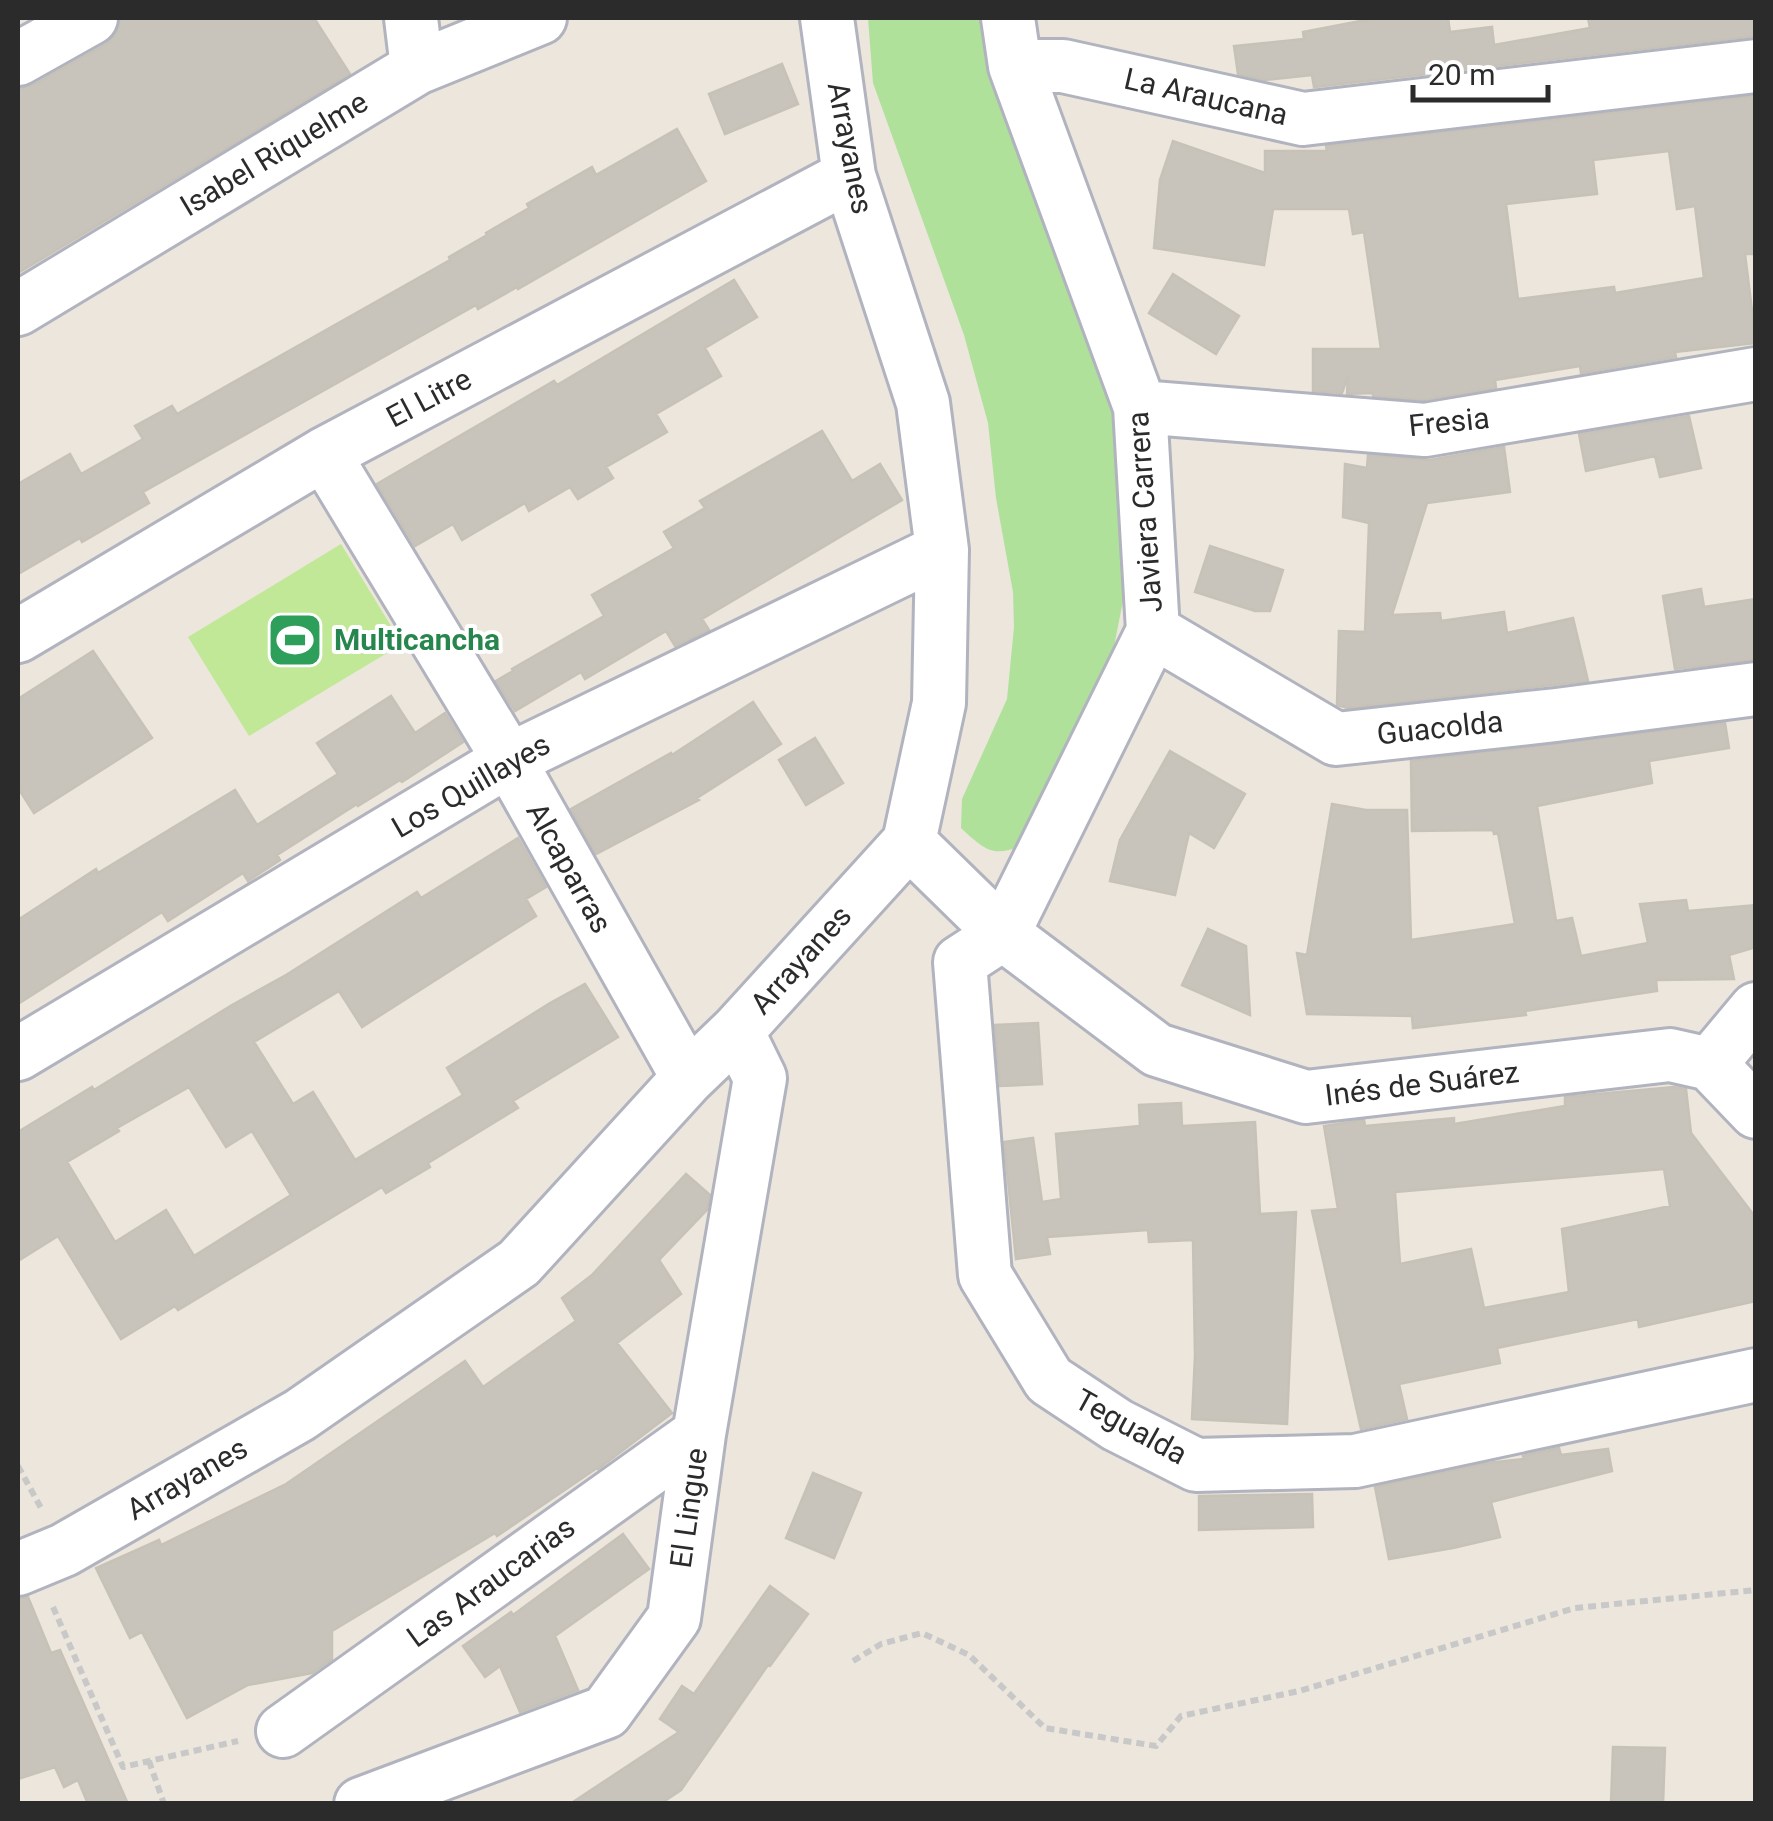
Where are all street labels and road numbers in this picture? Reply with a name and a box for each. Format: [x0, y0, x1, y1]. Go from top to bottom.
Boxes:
street label: La Araucana [1121, 61, 1291, 132]
street label: Arrayanes [821, 79, 880, 217]
street label: Isabel Riquelme [174, 84, 374, 223]
street label: El Litre [380, 361, 477, 434]
street label: Fresia [1407, 400, 1491, 443]
street label: Javiera Carrera [1120, 410, 1169, 614]
street label: Guacolda [1375, 703, 1505, 752]
street label: Los Quillayes [385, 726, 556, 845]
street label: Alcaparras [519, 796, 620, 939]
street label: Arrayanes [743, 898, 858, 1021]
street label: Inés de Suárez [1323, 1054, 1521, 1113]
street label: Tegualda [1069, 1382, 1193, 1472]
street label: Arrayanes [120, 1430, 253, 1527]
street label: El Lingue [663, 1446, 714, 1570]
street label: Las Araucarias [400, 1509, 581, 1654]

